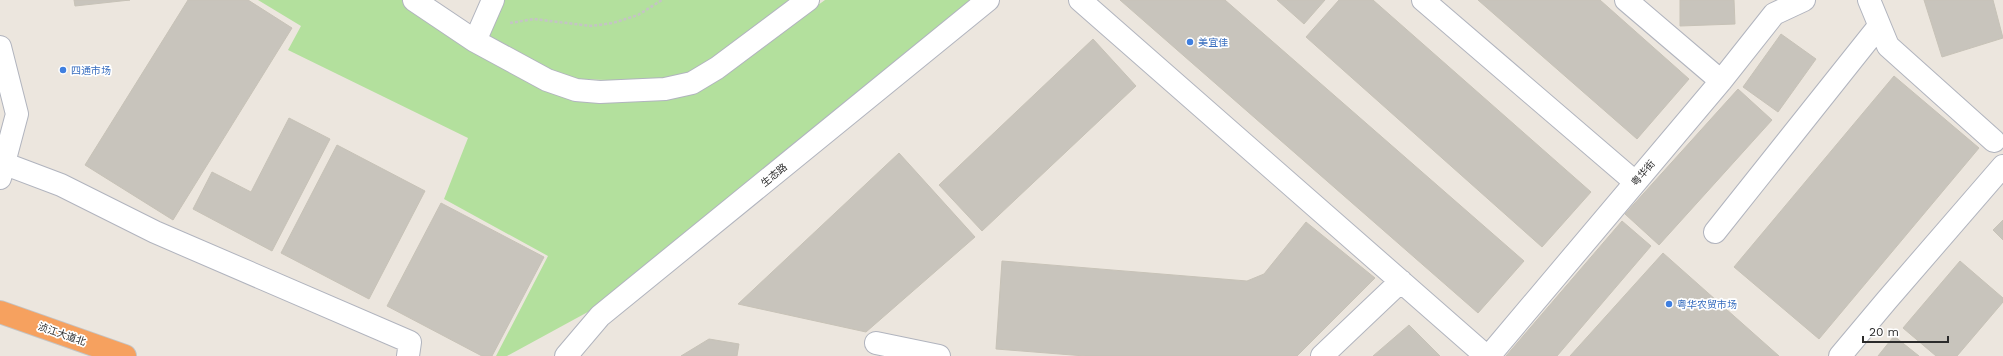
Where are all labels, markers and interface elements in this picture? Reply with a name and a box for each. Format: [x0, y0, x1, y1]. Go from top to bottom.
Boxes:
marker: 美宜佳 [1185, 37, 1195, 47]
place label: 美宜佳 [1198, 37, 1228, 48]
marker: 四通市场 [58, 65, 68, 75]
place label: 四通市场 [71, 65, 111, 76]
street label: 粤华街 [1629, 158, 1657, 188]
street label: 生态路 [759, 161, 789, 189]
marker: 粤华农贸市场 [1664, 299, 1674, 309]
place label: 粤华农贸市场 [1677, 299, 1737, 310]
scale bar [1863, 318, 1948, 344]
street label: 浈江大道北 [37, 321, 87, 347]
text: 20 m [1869, 325, 1899, 339]

